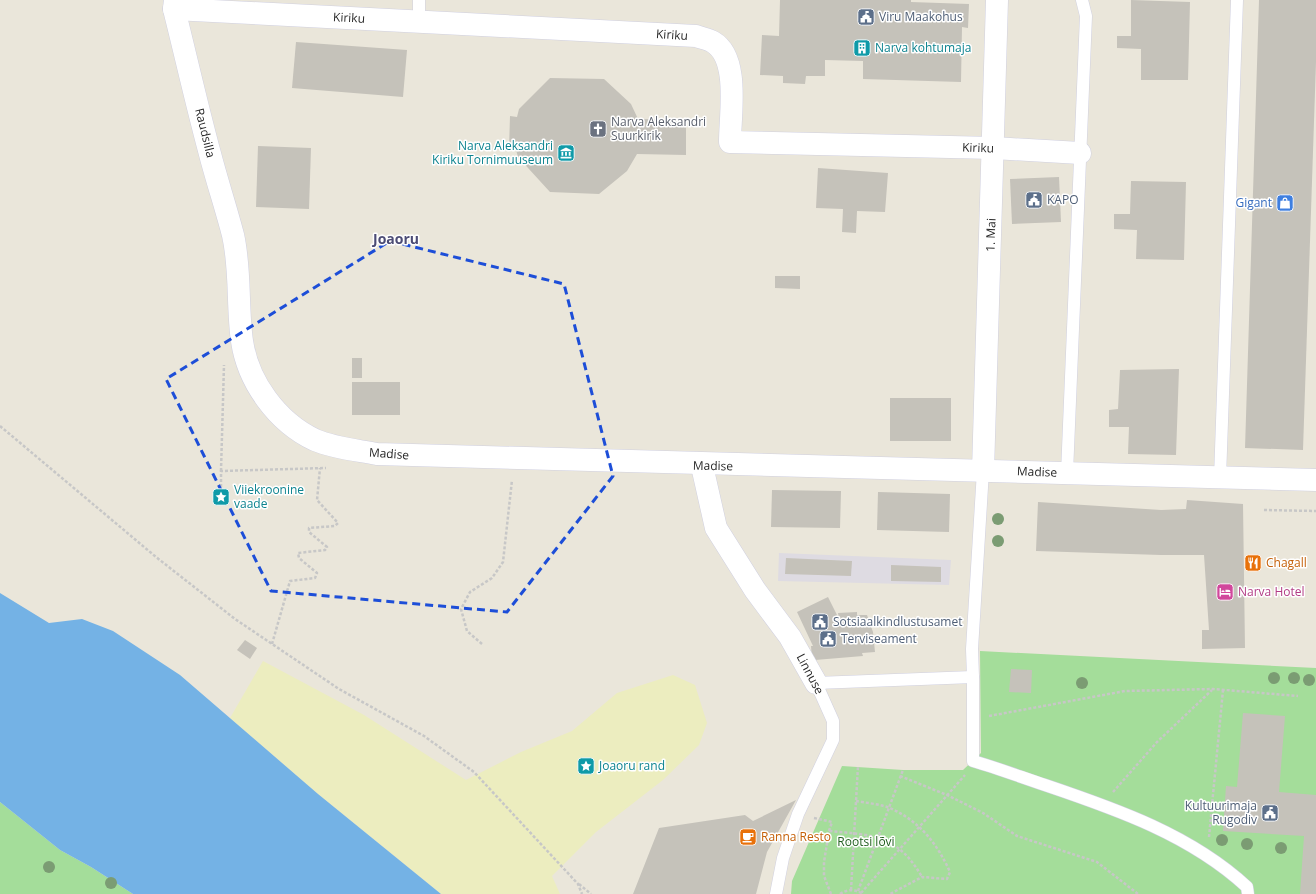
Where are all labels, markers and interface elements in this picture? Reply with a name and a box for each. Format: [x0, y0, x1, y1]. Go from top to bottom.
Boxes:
public building icon: Viru Maakohus [856, 7, 876, 27]
street label: Kiriku [333, 8, 365, 27]
place label: Viru Maakohus [879, 8, 963, 25]
street label: Kiriku [655, 25, 689, 44]
building icon: Narva kohtumaja [852, 38, 872, 58]
place label: Narva kohtumaja [875, 39, 971, 56]
street label: Raudsilla [191, 106, 220, 159]
place label: Narva Aleksandri Suurkirik [611, 113, 706, 144]
church icon: Narva Aleksandri Suurkirik [588, 119, 608, 139]
place label: Narva Aleksandri Kiriku Tornimuuseum [432, 137, 553, 168]
street label: Kiriku [962, 138, 994, 157]
museum icon: Narva Aleksandri Kiriku Tornimuuseum [556, 143, 576, 163]
public building icon: KAPO [1024, 190, 1044, 210]
place label: KAPO [1047, 191, 1079, 208]
shop icon: Gigant [1275, 193, 1295, 213]
place label: Gigant [1235, 194, 1272, 211]
street label: 1. Mai [981, 218, 1000, 252]
district label: Joaoru [371, 229, 419, 248]
street label: Madise [368, 444, 410, 463]
street label: Madise [693, 457, 734, 474]
street label: Madise [1017, 462, 1058, 481]
place label: Viiekroonine vaade [234, 481, 304, 512]
place icon: Viiekroonine vaade [211, 487, 231, 507]
restaurant icon: Chagall [1243, 553, 1263, 573]
place label: Chagall [1266, 554, 1307, 571]
hotel icon: Narva Hotel [1215, 582, 1235, 602]
place label: Narva Hotel [1238, 583, 1305, 600]
public building icon: Sotsiaalkindlustusamet [810, 612, 830, 632]
place label: Sotsiaalkindlustusamet [833, 613, 962, 630]
public building icon: Terviseament [818, 629, 838, 649]
place label: Terviseament [841, 630, 917, 647]
street label: Linnuse [793, 650, 828, 697]
place icon: Joaoru rand [576, 756, 596, 776]
place label: Joaoru rand [598, 757, 665, 774]
place label: Kultuurimaja Rugodiv [1185, 797, 1257, 828]
public building icon: Kultuurimaja Rugodiv [1260, 803, 1280, 823]
cafe icon: Ranna Resto [738, 827, 758, 847]
place label: Ranna Resto [761, 828, 831, 845]
park label: Rootsi lõvi [837, 833, 895, 850]

